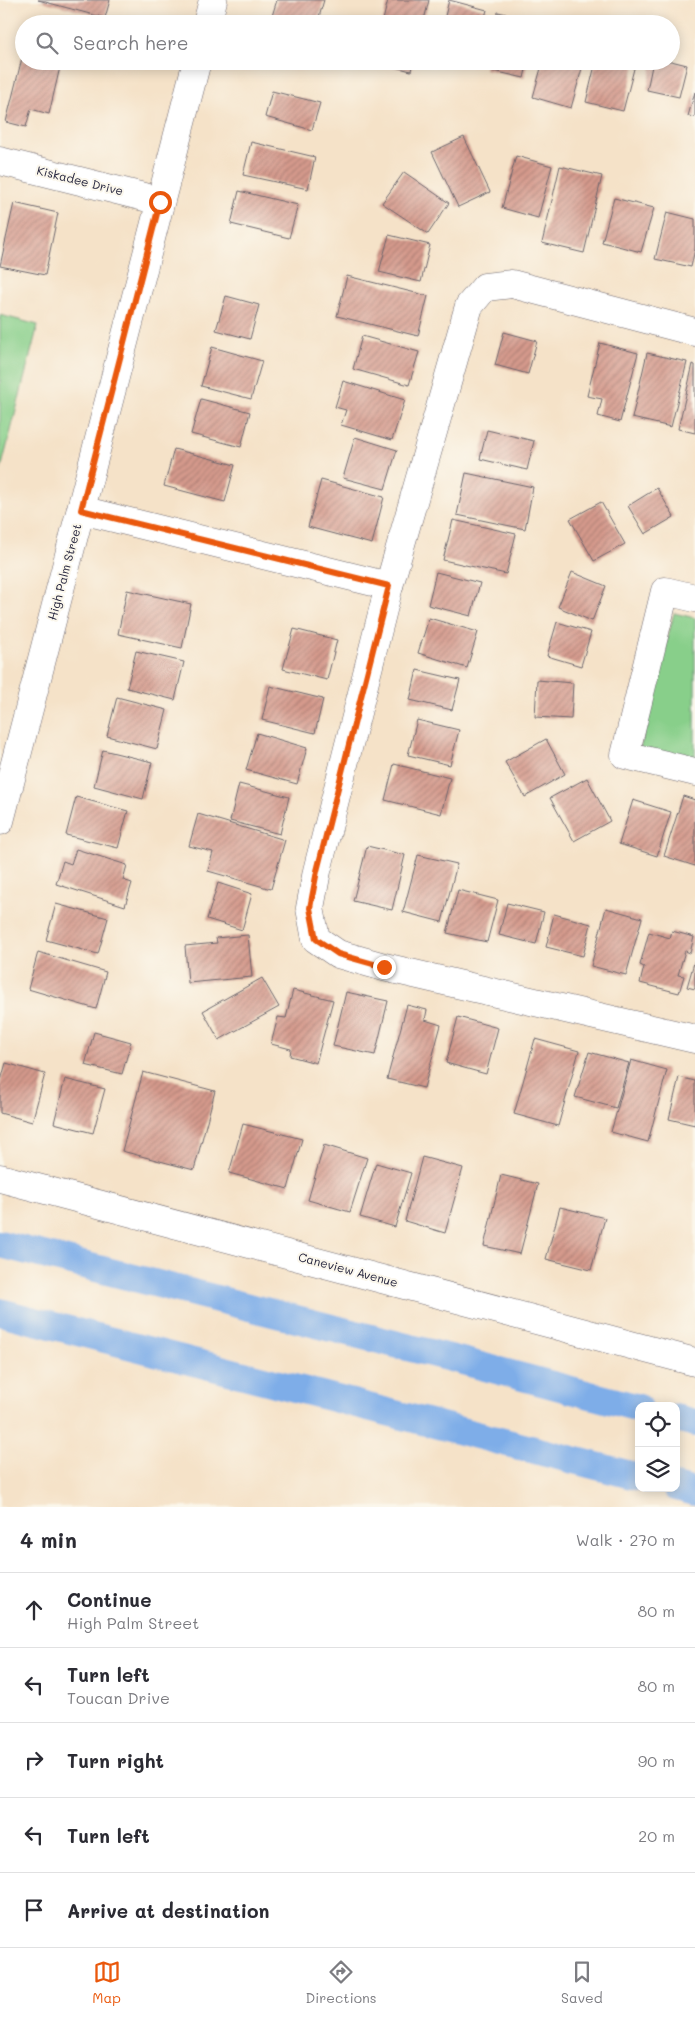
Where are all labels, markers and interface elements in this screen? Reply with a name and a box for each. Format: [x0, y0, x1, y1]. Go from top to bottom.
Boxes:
search box [15, 15, 680, 70]
icon: search [33, 29, 61, 57]
text: Search here [73, 30, 189, 55]
street label: Kiskadee Drive [35, 162, 125, 199]
route start [149, 191, 172, 214]
street label: High Palm Street [43, 522, 85, 622]
route end [373, 956, 396, 979]
street label: Caneview Avenue [297, 1248, 400, 1290]
map controls [635, 1402, 680, 1492]
button: locate [635, 1402, 680, 1447]
button: layers [635, 1447, 680, 1492]
text: 4 min [20, 1526, 77, 1553]
text: Walk · 270 m [576, 1529, 675, 1550]
text: Continue [67, 1587, 152, 1612]
icon: ahead [20, 1596, 48, 1624]
text: 80 m [638, 1600, 675, 1621]
text: High Palm Street [67, 1612, 199, 1633]
text: Turn left [67, 1662, 150, 1687]
icon: left [20, 1671, 48, 1699]
text: 80 m [638, 1675, 675, 1696]
text: Toucan Drive [67, 1687, 170, 1708]
icon: right [20, 1746, 48, 1774]
text: Turn right [67, 1748, 164, 1773]
text: 90 m [638, 1750, 675, 1771]
icon: left [20, 1821, 48, 1849]
text: Turn left [67, 1823, 150, 1848]
text: 20 m [638, 1825, 675, 1846]
icon: arrive [20, 1896, 48, 1924]
text: Arrive at destination [67, 1898, 270, 1923]
tab: Map [92, 1958, 121, 2007]
tab: Directions [305, 1958, 377, 2007]
tab: Saved [561, 1958, 603, 2007]

